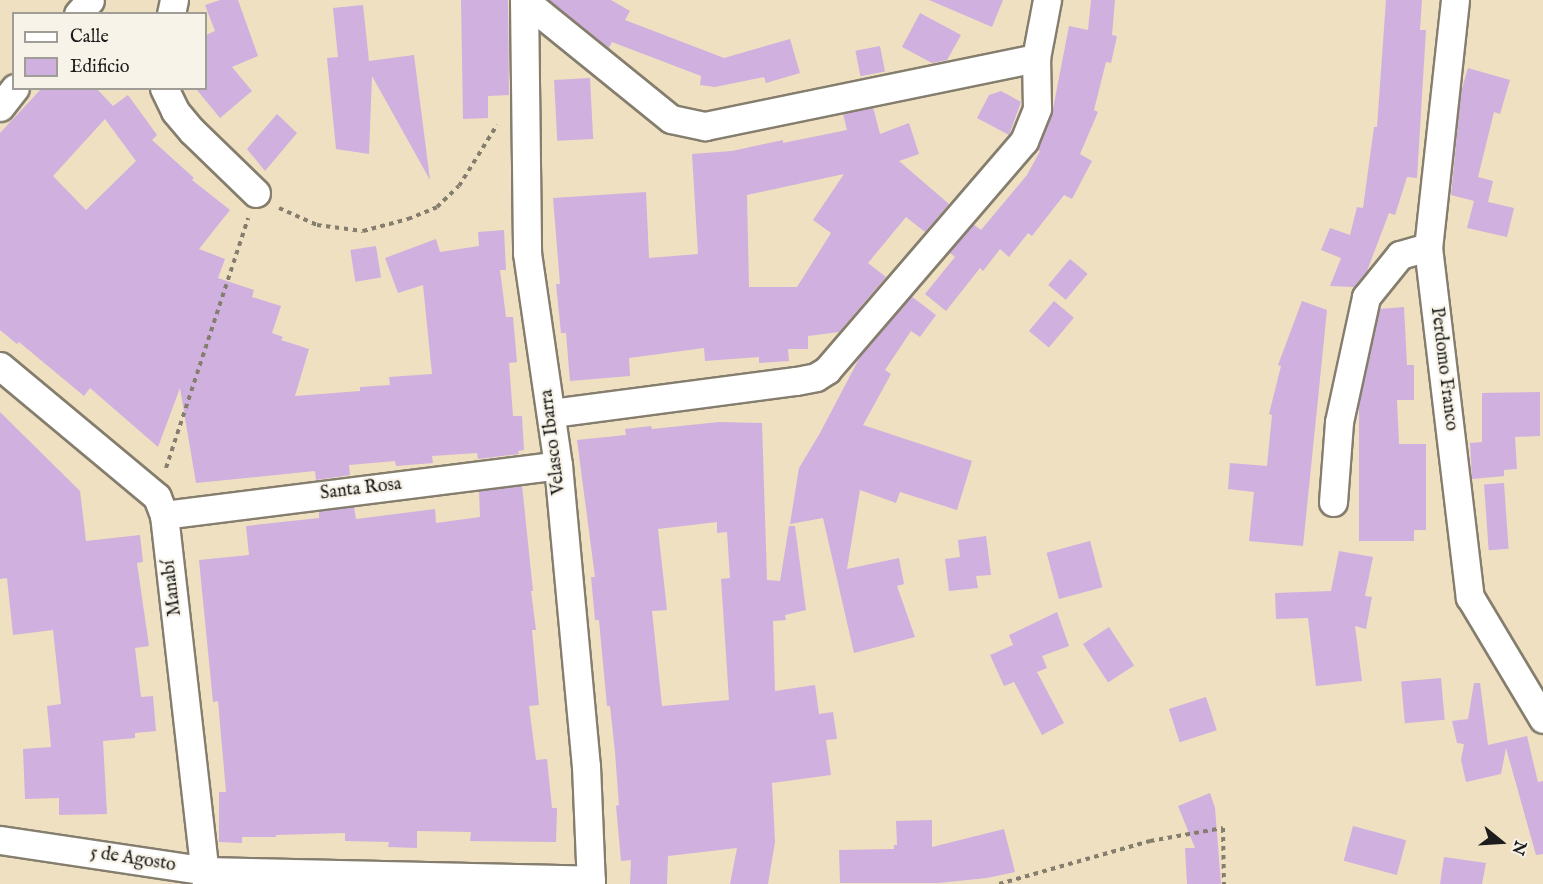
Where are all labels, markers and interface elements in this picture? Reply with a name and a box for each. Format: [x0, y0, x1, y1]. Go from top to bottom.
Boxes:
legend [12, 12, 207, 90]
text: Calle [70, 26, 109, 49]
text: Edificio [70, 56, 130, 79]
street label: Perdomo Franco [1425, 306, 1461, 432]
street label: Velasco Ibarra [537, 388, 571, 496]
street label: Santa Rosa [319, 474, 403, 506]
street label: Manabí [159, 559, 187, 617]
north arrow [1471, 812, 1531, 872]
text: N [1506, 838, 1530, 857]
street label: 5 de Agosto [89, 843, 177, 877]

